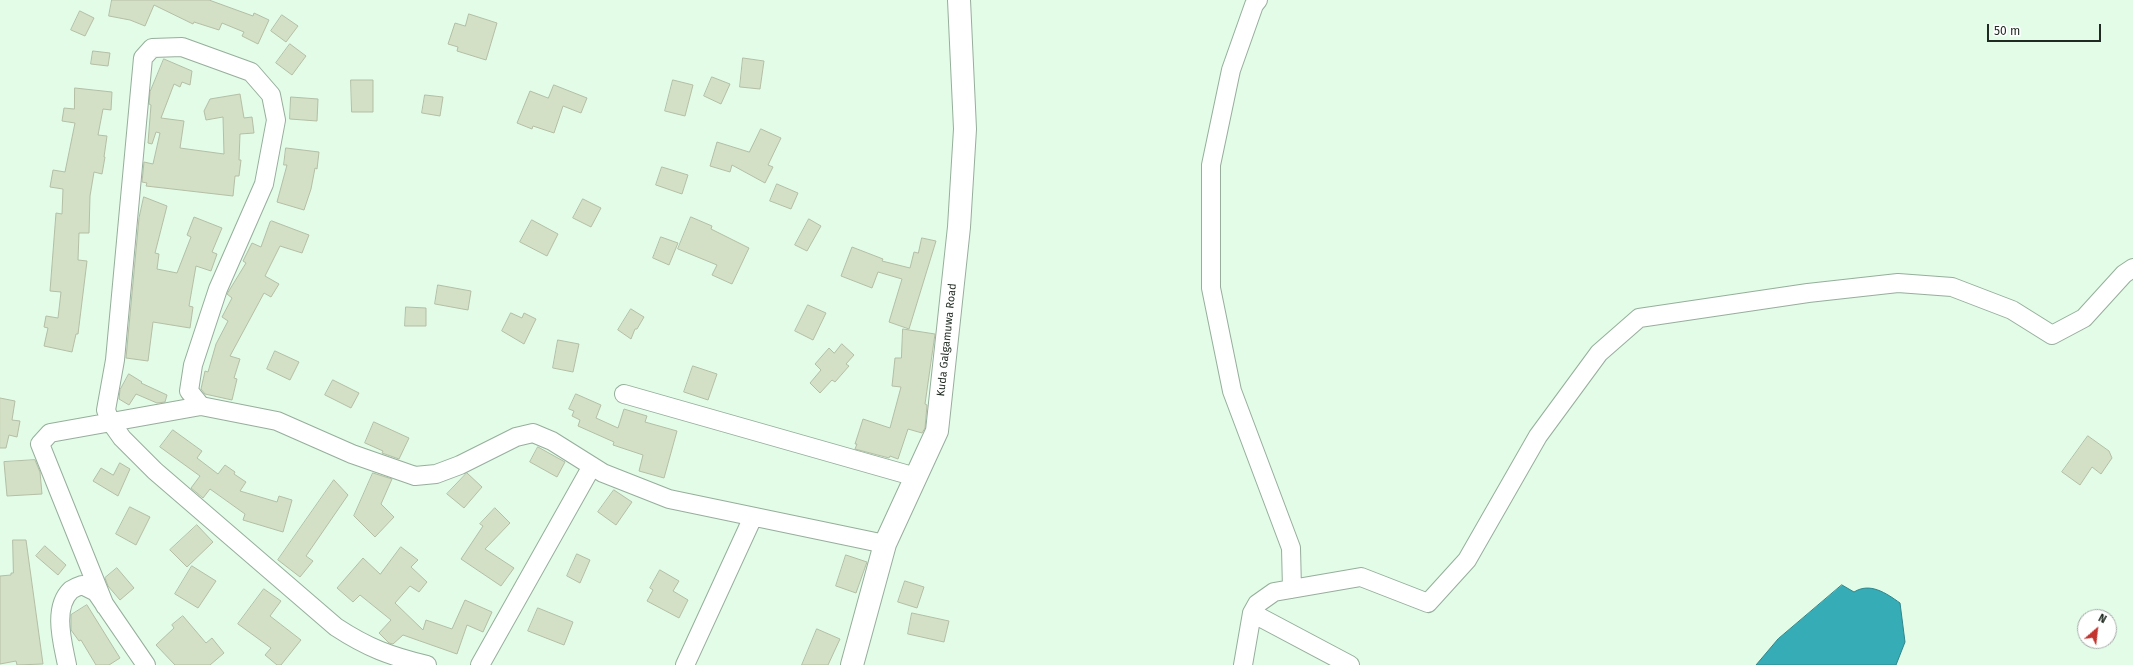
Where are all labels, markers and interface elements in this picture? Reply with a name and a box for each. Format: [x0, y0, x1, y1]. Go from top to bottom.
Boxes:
scale bar [1989, 16, 2103, 42]
text: 50 m [1994, 24, 2020, 38]
street label: Kuda Galgamuwa Road [934, 283, 960, 397]
north arrow [2077, 609, 2117, 649]
text: N [2096, 611, 2109, 626]

